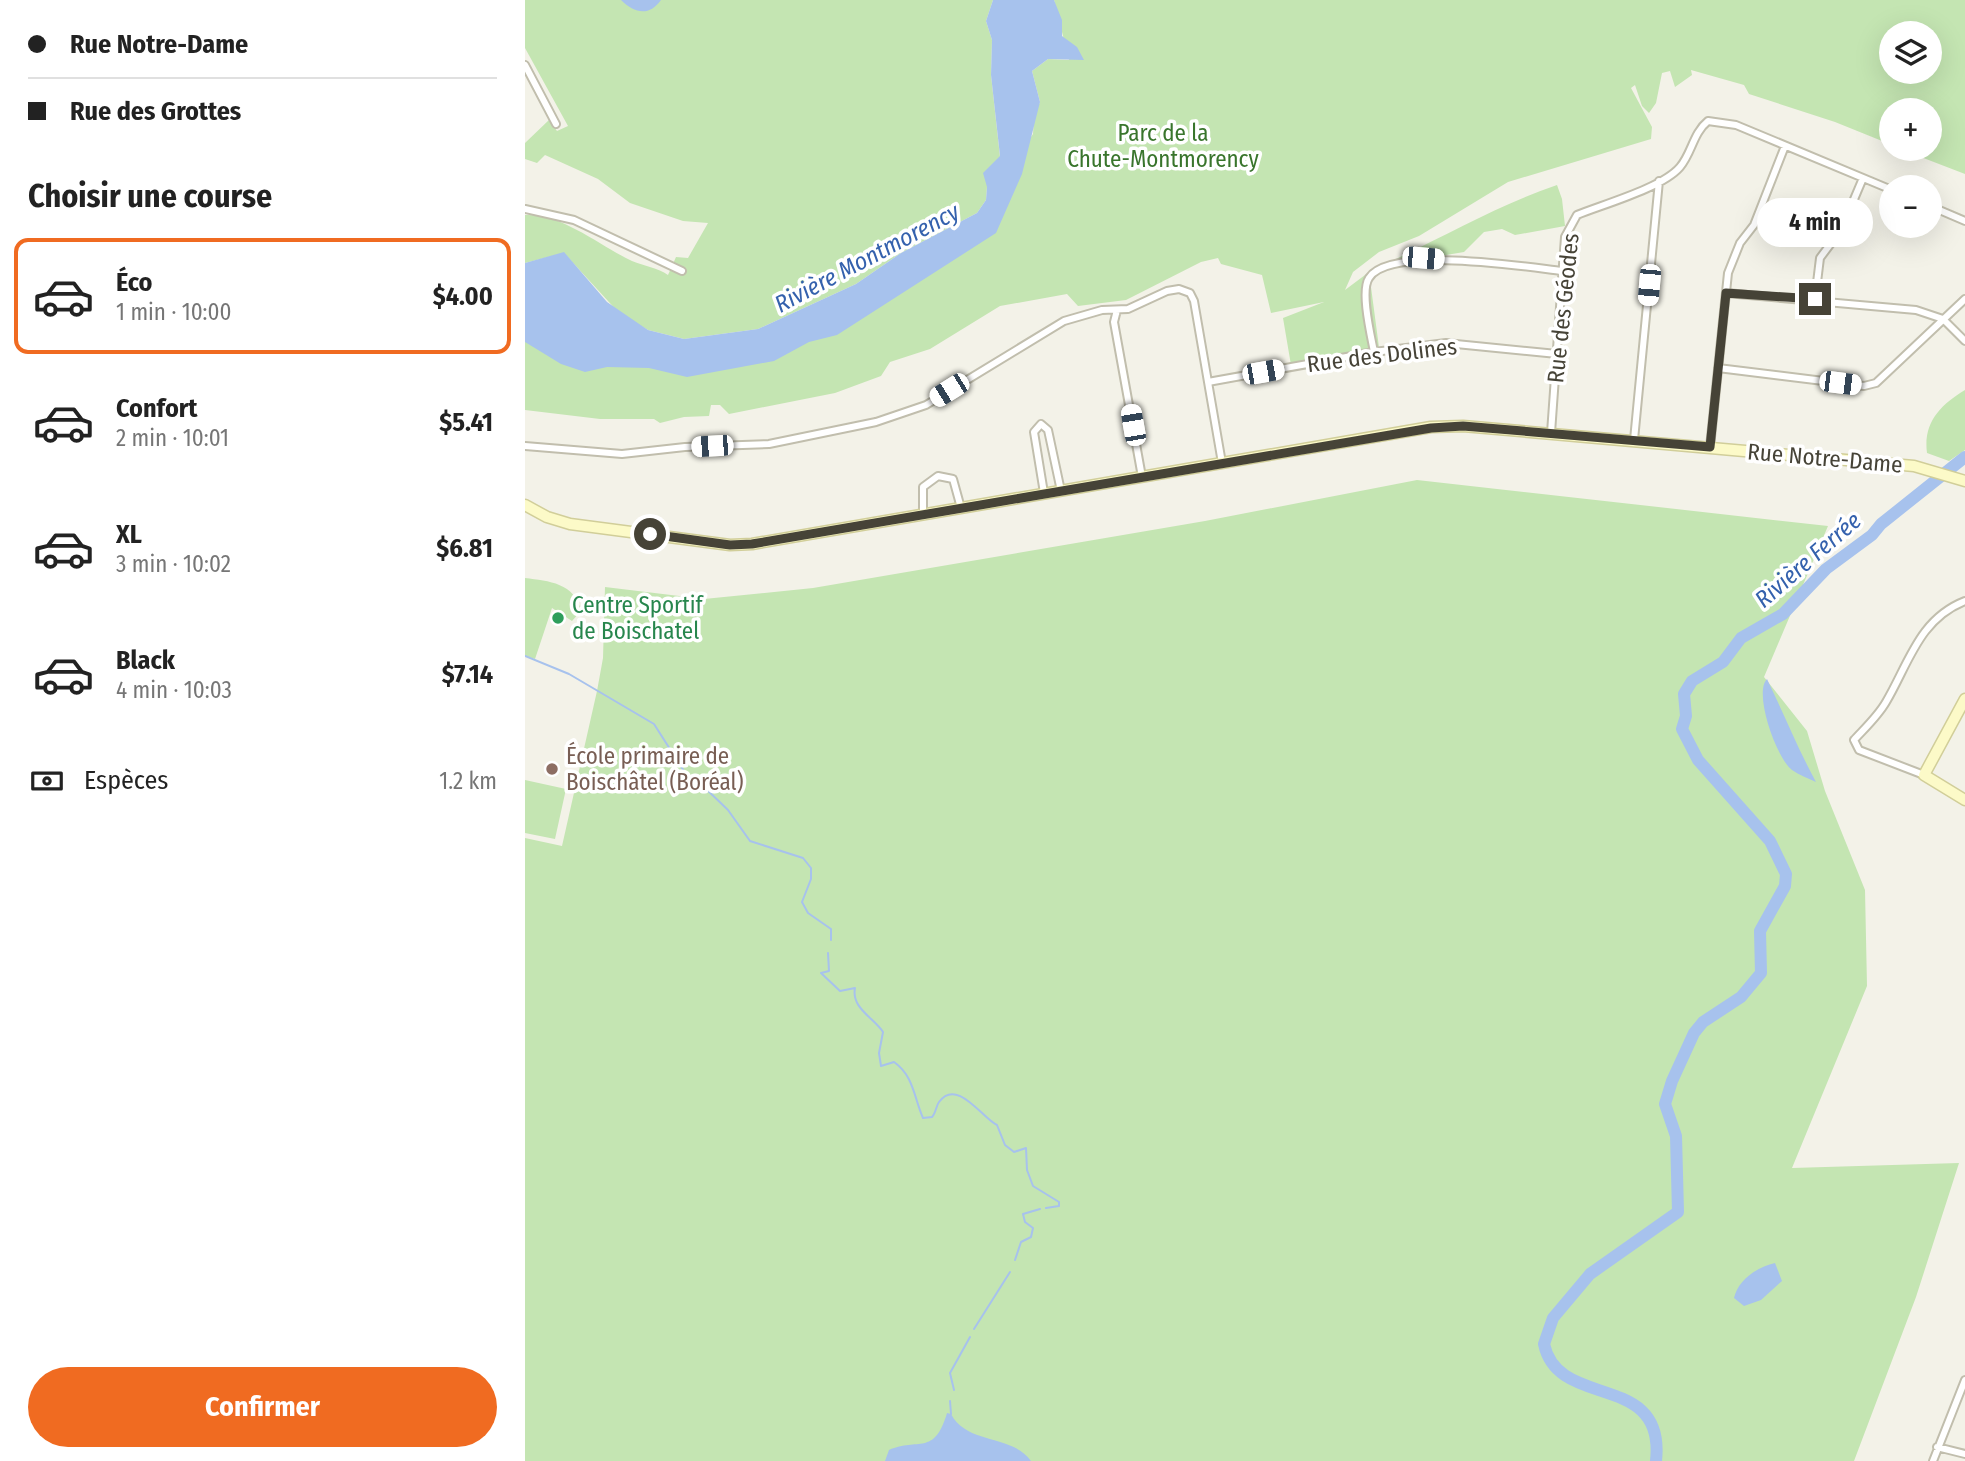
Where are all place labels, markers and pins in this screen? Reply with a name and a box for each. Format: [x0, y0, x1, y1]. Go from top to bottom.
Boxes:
place label: Centre Sportif de Boischatel [572, 591, 704, 645]
marker: Centre Sportif de Boischatel [550, 610, 566, 626]
place label: École primaire de Boischâtel (Boréal) [566, 741, 743, 796]
marker: École primaire de Boischâtel (Boréal) [544, 761, 560, 777]

